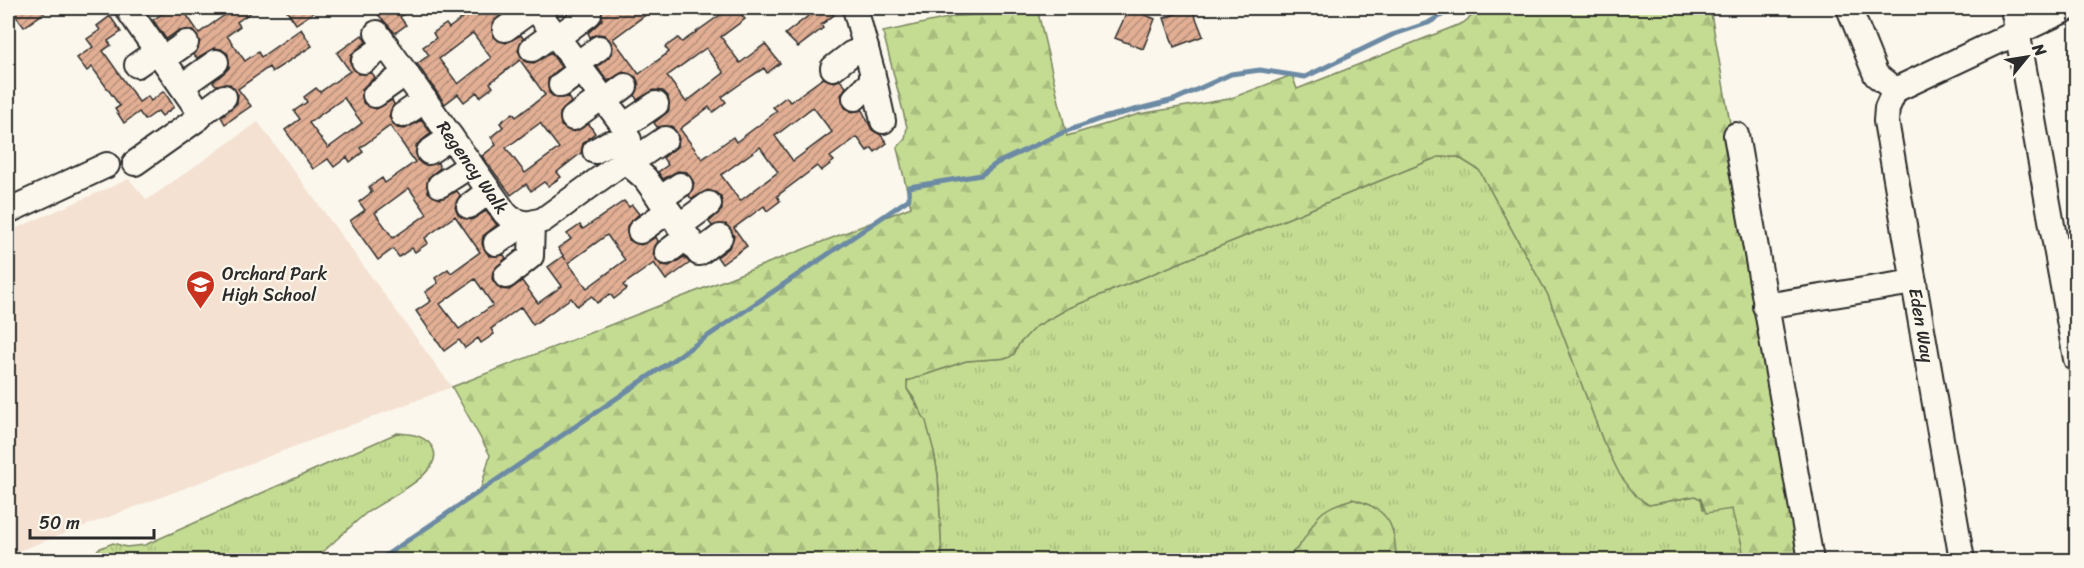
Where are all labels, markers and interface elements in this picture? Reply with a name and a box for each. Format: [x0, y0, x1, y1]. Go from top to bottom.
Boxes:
north arrow [1997, 27, 2057, 87]
text: N [2024, 37, 2055, 63]
street label: Regency Walk [428, 114, 517, 221]
place label: Orchard Park High School [222, 258, 327, 311]
school or university icon: Orchard Park High School [185, 268, 217, 310]
street label: Eden Way [1899, 285, 1944, 366]
scale bar [30, 502, 154, 540]
text: 50 m [39, 507, 80, 539]

